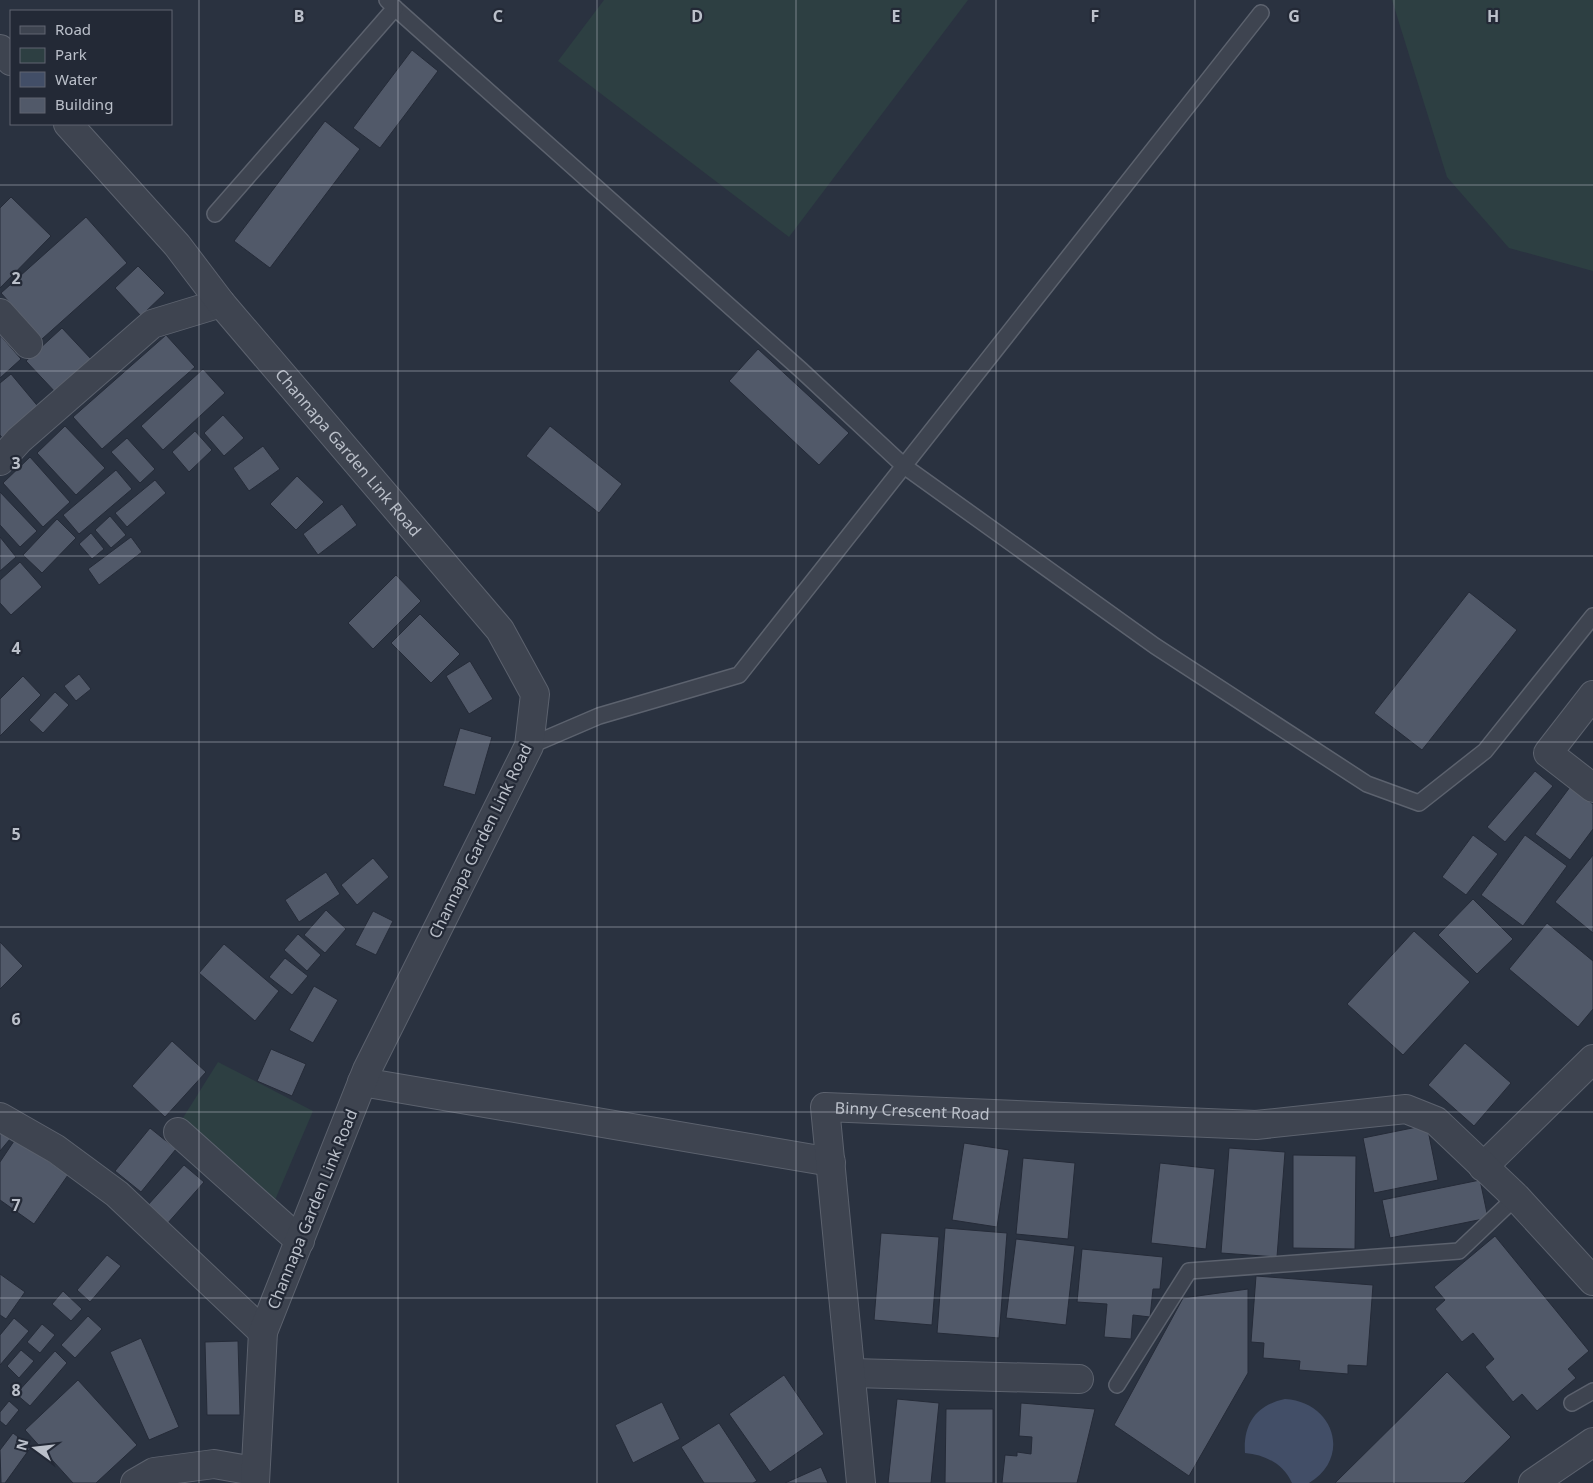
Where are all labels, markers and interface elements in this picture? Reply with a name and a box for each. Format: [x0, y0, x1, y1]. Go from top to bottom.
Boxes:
text: B [294, 5, 304, 27]
text: C [493, 5, 503, 27]
text: D [691, 5, 703, 27]
text: E [892, 5, 901, 27]
text: F [1091, 5, 1099, 27]
text: G [1288, 5, 1300, 27]
text: H [1487, 5, 1499, 27]
legend [10, 10, 172, 125]
text: Road [55, 19, 91, 39]
text: Park [55, 44, 87, 64]
text: Water [55, 69, 97, 89]
text: Building [55, 94, 113, 114]
text: 2 [11, 267, 21, 289]
street label: Channapa Garden Link Road [271, 364, 426, 541]
text: 3 [11, 452, 21, 474]
text: 4 [11, 637, 21, 659]
street label: Channapa Garden Link Road [423, 740, 537, 942]
text: 5 [11, 823, 21, 845]
text: 6 [11, 1008, 21, 1030]
street label: Binny Crescent Road [834, 1096, 990, 1125]
street label: Channapa Garden Link Road [262, 1106, 362, 1312]
text: 7 [11, 1194, 21, 1216]
text: 8 [11, 1379, 21, 1401]
north arrow [10, 1423, 60, 1473]
text: N [11, 1437, 33, 1452]

